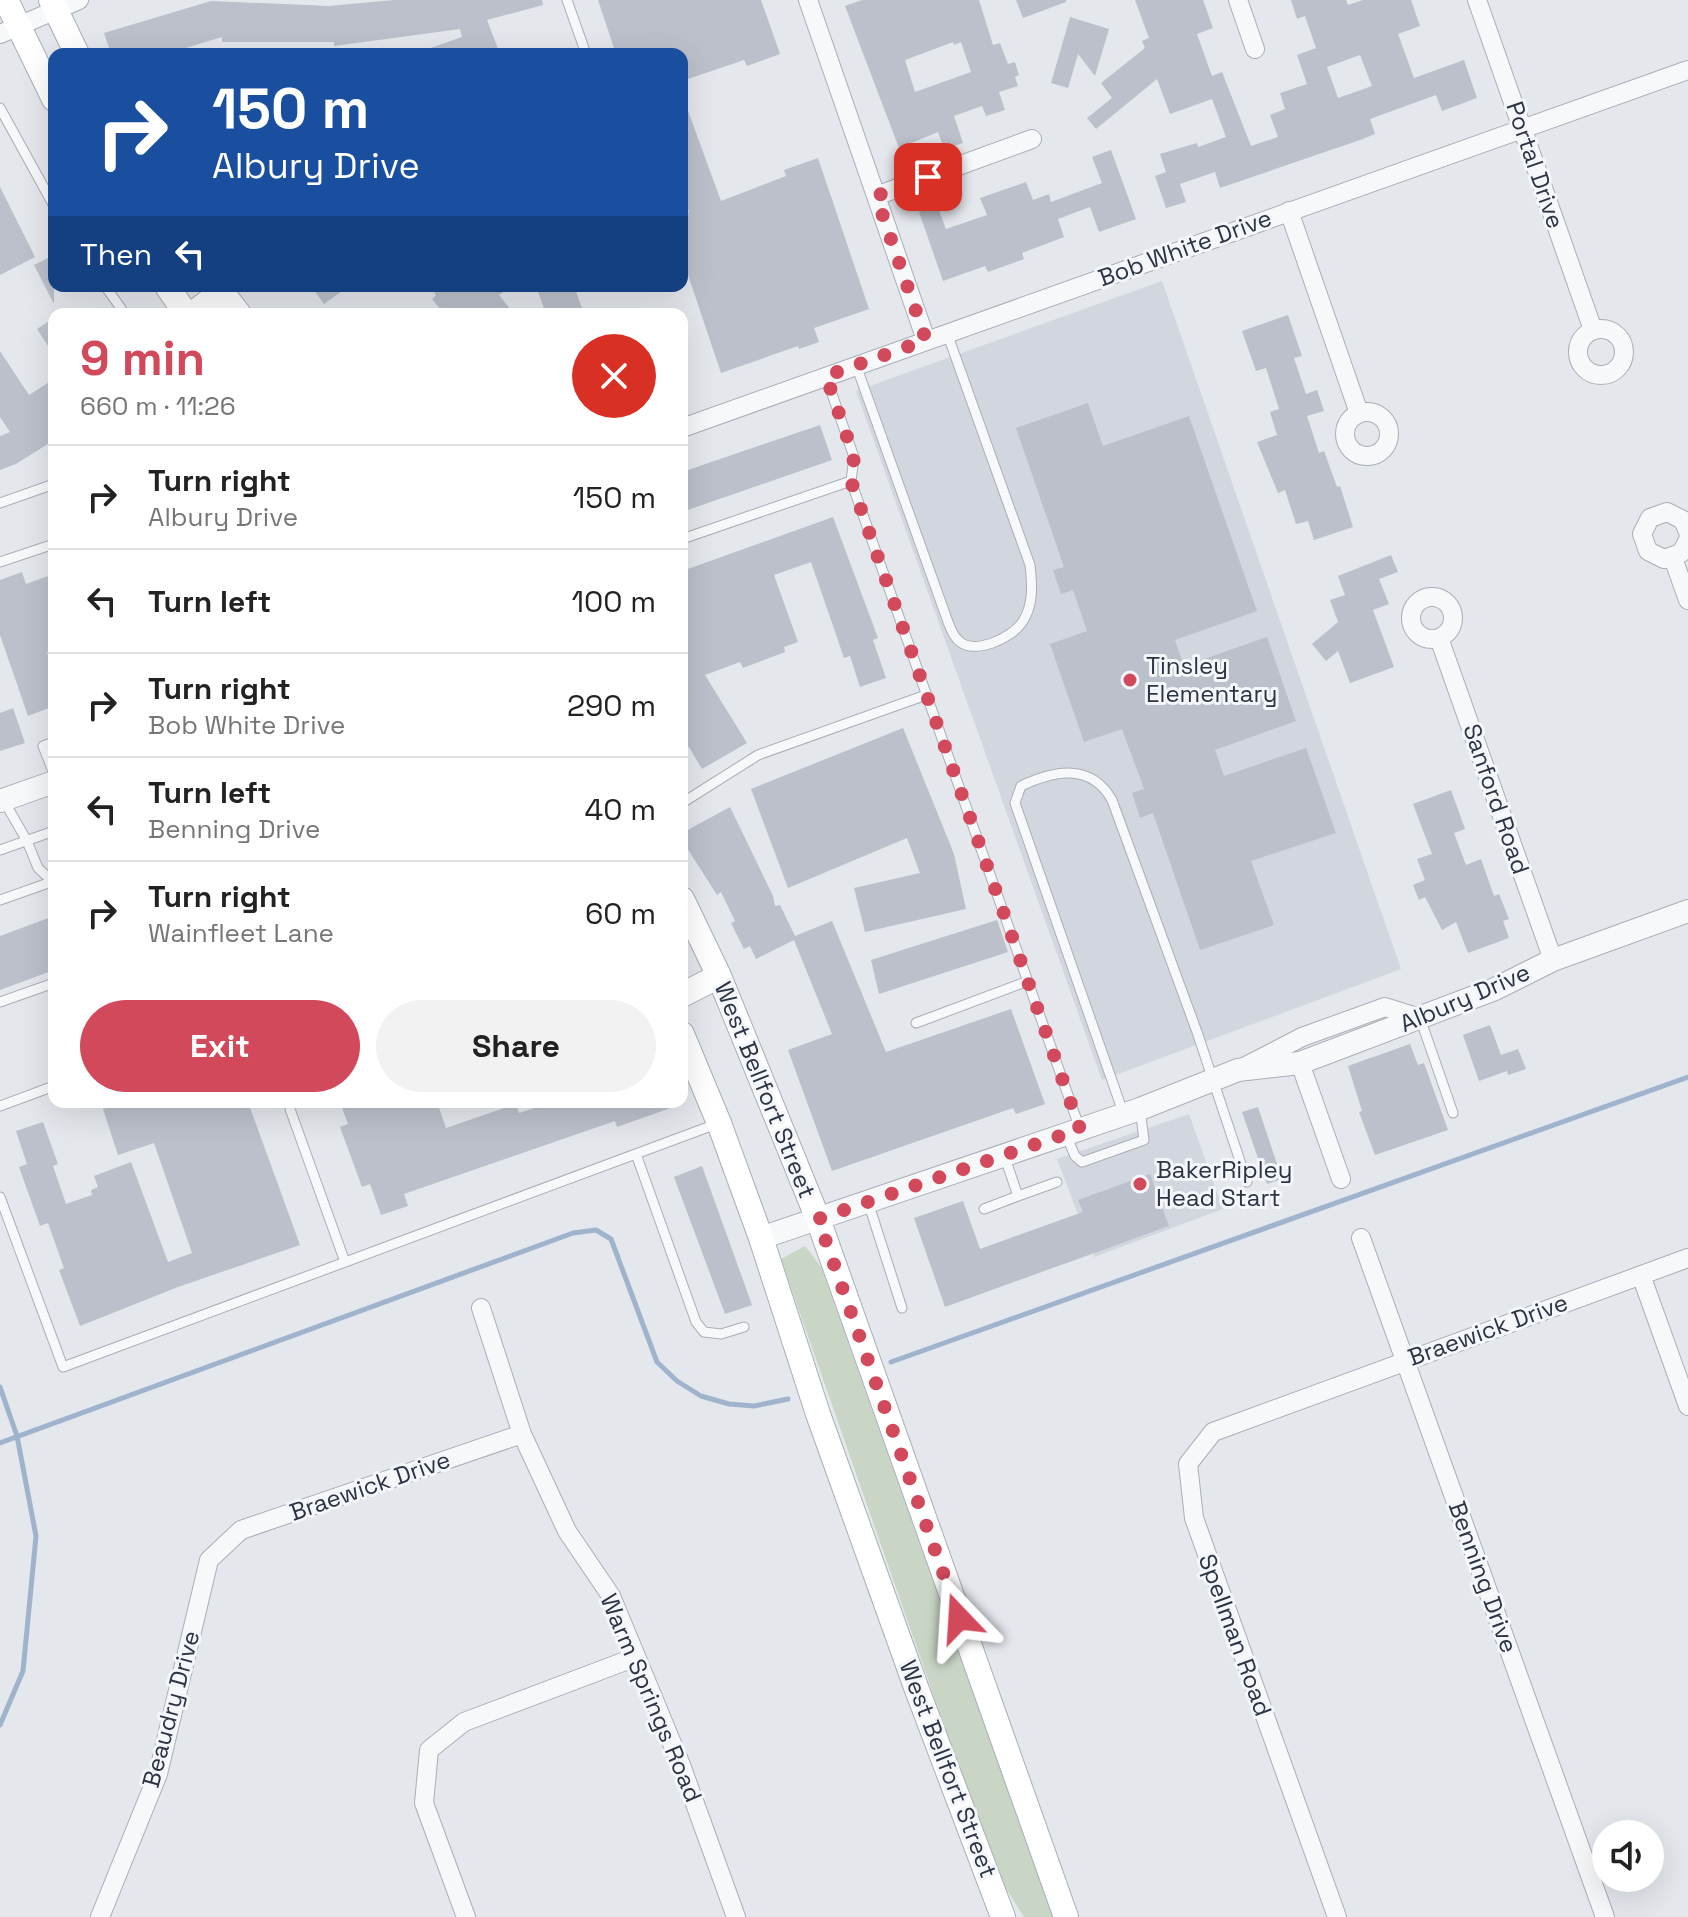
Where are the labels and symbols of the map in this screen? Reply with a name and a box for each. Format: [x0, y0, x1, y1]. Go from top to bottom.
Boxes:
street label: Portal Drive [1499, 97, 1572, 232]
pin [894, 143, 962, 211]
street label: Bob White Drive [1094, 202, 1276, 293]
place label: Tinsley Elementary [1146, 650, 1277, 709]
marker: Tinsley Elementary [1121, 671, 1139, 689]
street label: Sanford Road [1456, 720, 1537, 878]
street label: Albury Drive [1395, 956, 1535, 1039]
street label: West Bellfort Street [708, 977, 823, 1203]
place label: BakerRipley Head Start [1156, 1154, 1292, 1213]
marker: BakerRipley Head Start [1131, 1175, 1149, 1193]
street label: Braewick Drive [1404, 1286, 1572, 1373]
street label: Braewick Drive [285, 1444, 454, 1528]
street label: Benning Drive [1442, 1497, 1525, 1657]
street label: Spellman Road [1192, 1549, 1279, 1720]
position arrow [917, 1576, 1001, 1660]
street label: Warm Springs Road [594, 1589, 709, 1807]
street label: Beaudry Drive [135, 1627, 206, 1791]
street label: West Bellfort Street [893, 1656, 1004, 1882]

